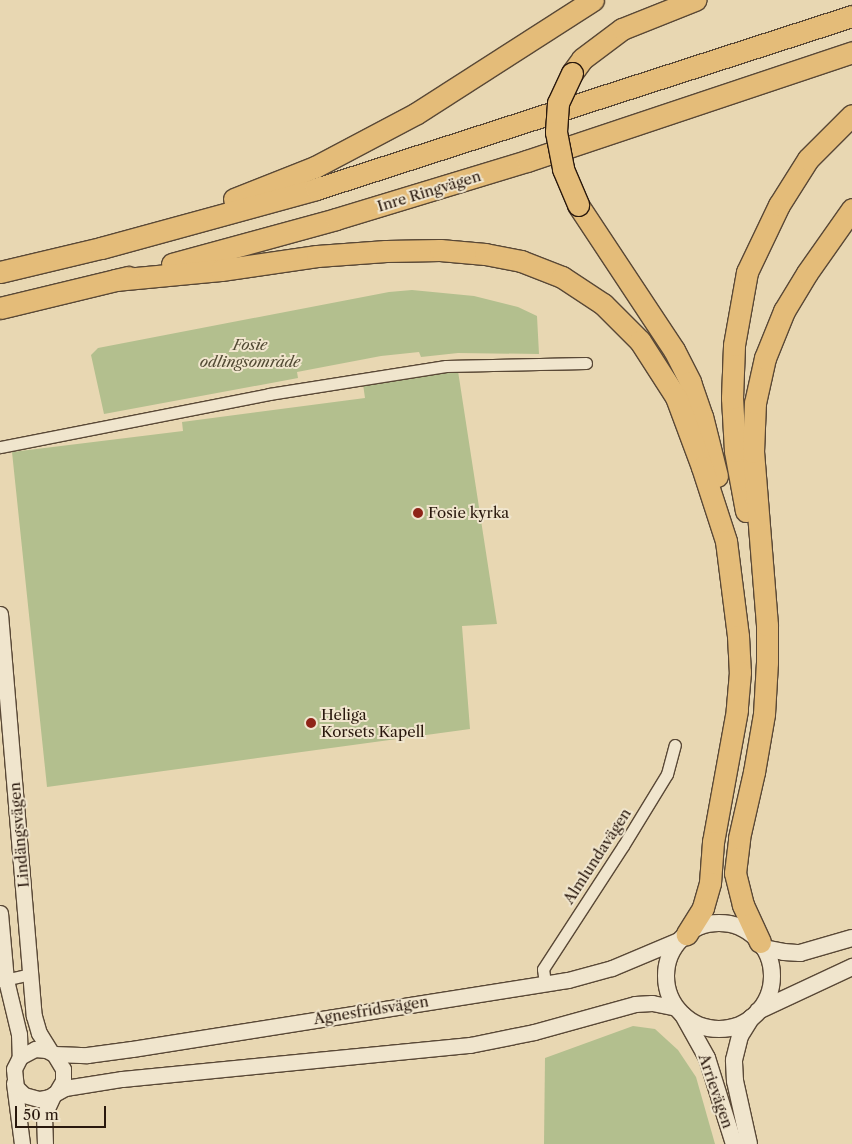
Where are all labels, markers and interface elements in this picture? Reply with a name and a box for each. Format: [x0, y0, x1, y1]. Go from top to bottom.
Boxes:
street label: Inre Ringvägen [375, 167, 483, 215]
park label: Fosie odlingsområde [200, 335, 300, 370]
place label: Fosie kyrka [428, 504, 509, 522]
marker: Fosie kyrka [412, 507, 424, 519]
place label: Heliga Korsets Kapell [321, 705, 425, 740]
marker: Heliga Korsets Kapell [305, 717, 317, 729]
street label: Lindängsvägen [5, 782, 33, 888]
street label: Almlundavägen [559, 805, 635, 907]
street label: Agnesfridsvägen [312, 992, 430, 1028]
street label: Arrievägen [695, 1051, 737, 1131]
scale bar [18, 1096, 109, 1128]
text: 50 m [23, 1105, 59, 1124]

